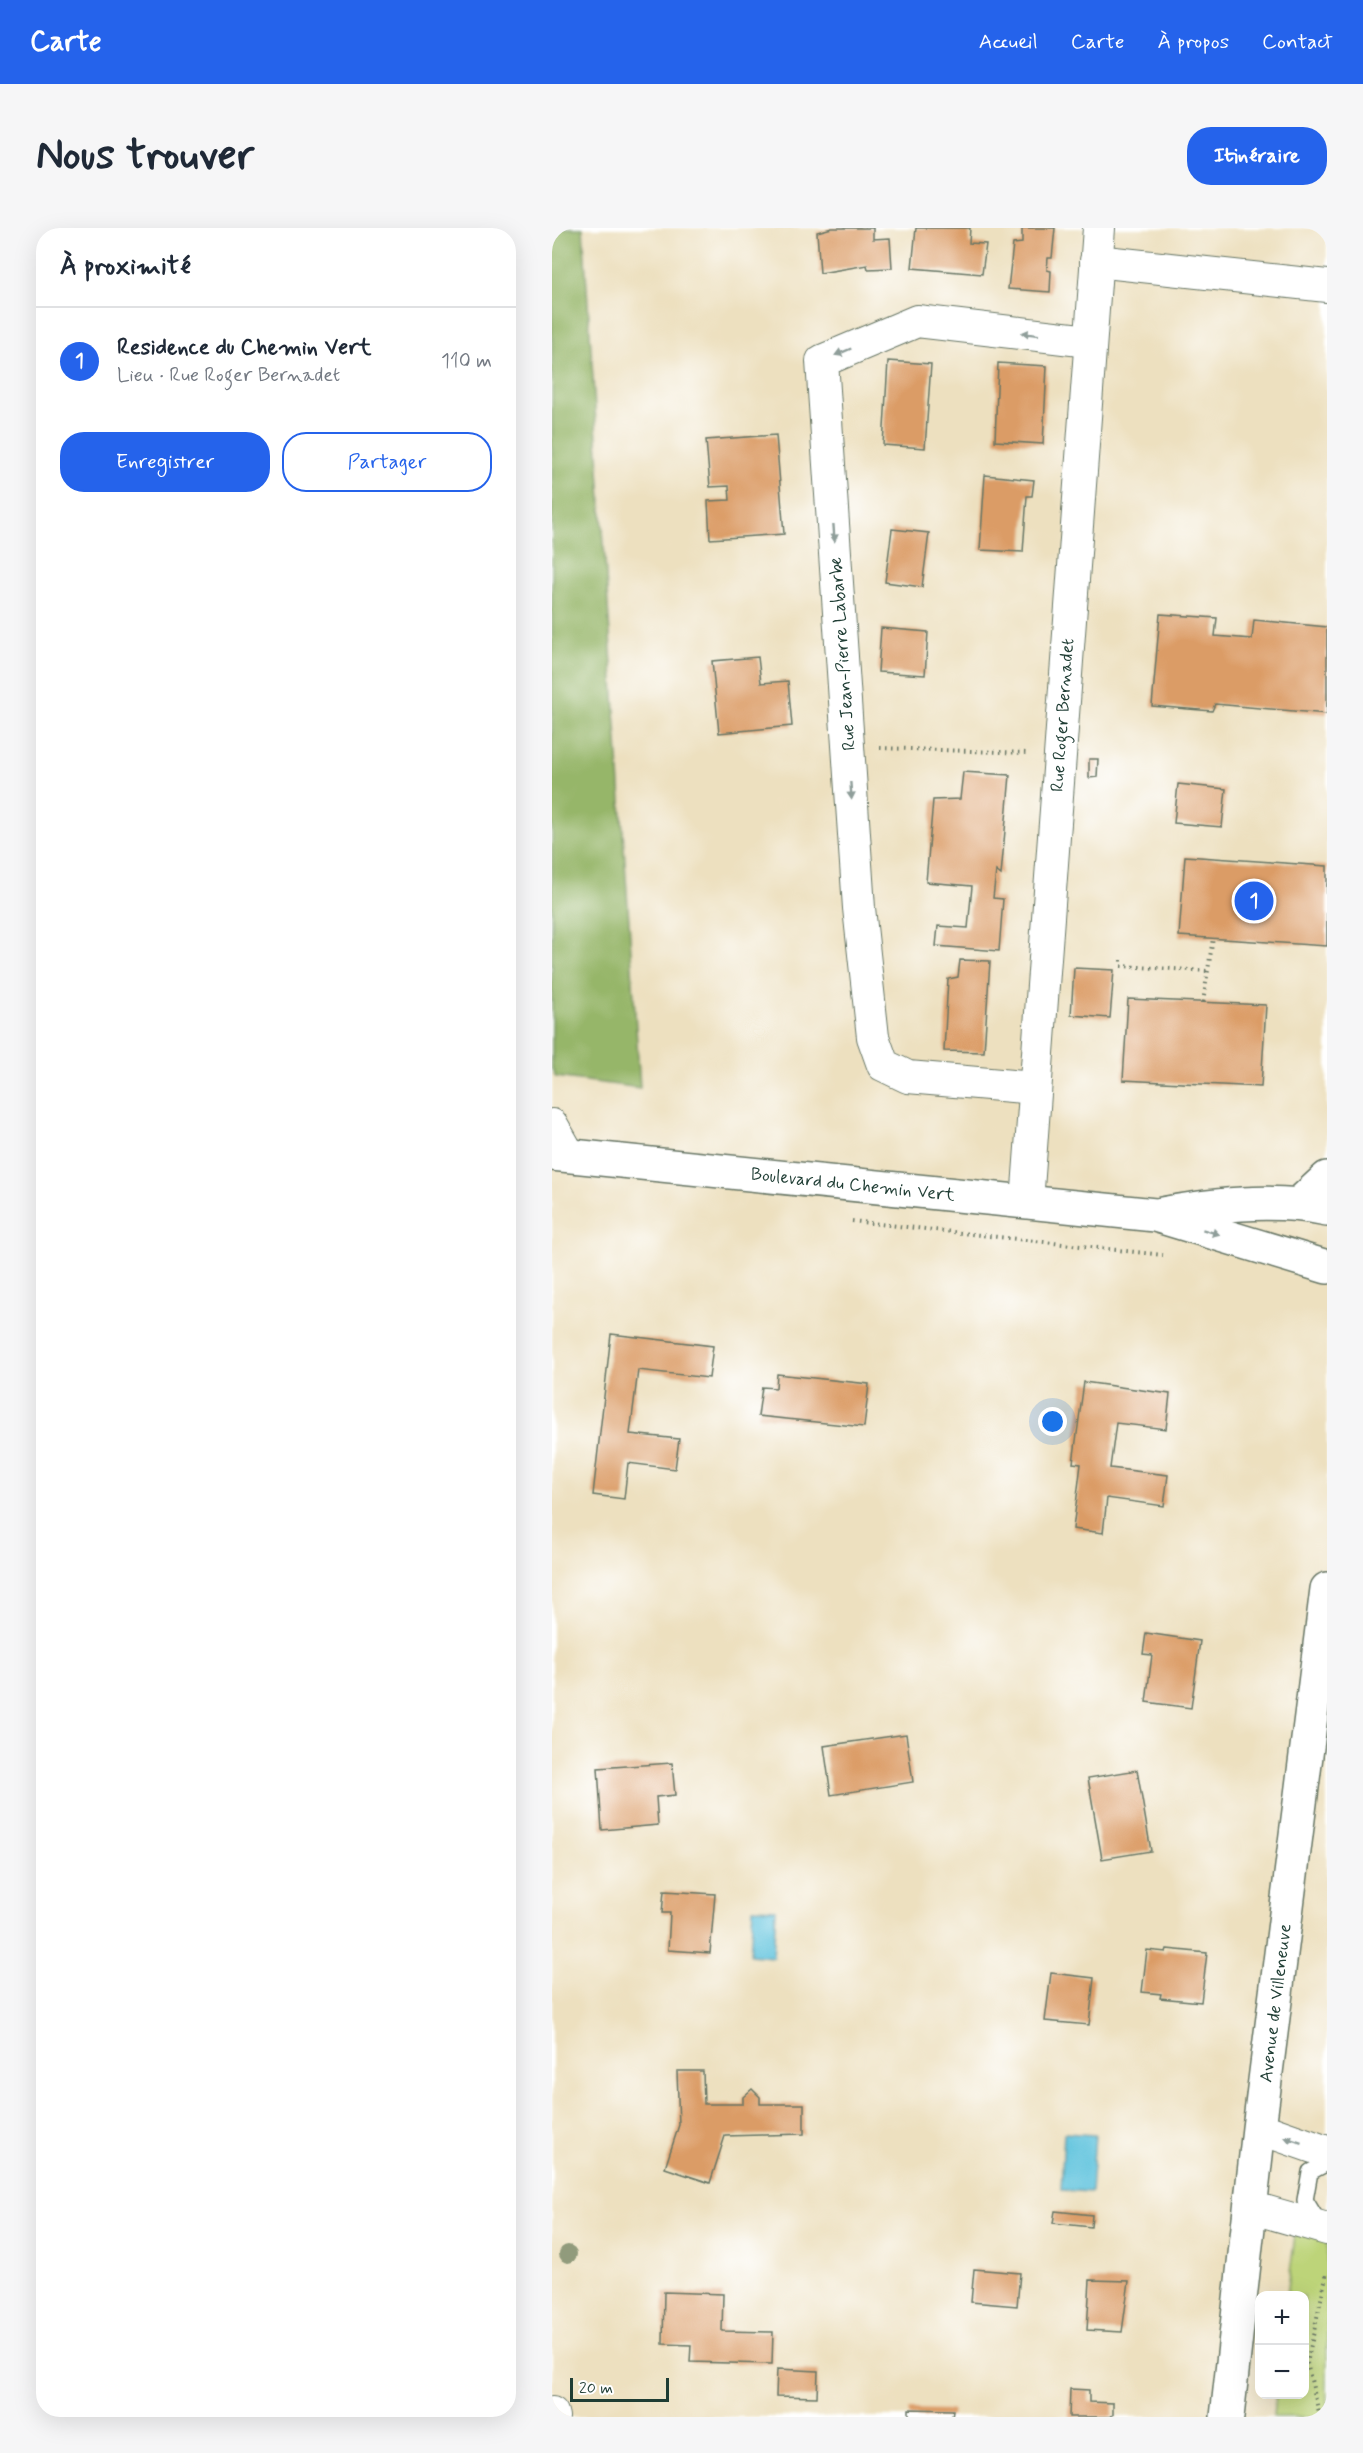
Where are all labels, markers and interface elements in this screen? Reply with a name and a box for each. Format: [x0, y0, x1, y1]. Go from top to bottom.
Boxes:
text: Carte [30, 24, 102, 61]
text: Accueil [979, 28, 1038, 56]
text: Carte [1071, 28, 1125, 56]
text: À propos [1158, 28, 1229, 56]
text: Contact [1262, 28, 1333, 56]
button: Itinéraire [1187, 127, 1327, 185]
text: Nous trouver [36, 129, 254, 184]
text: À proximité [60, 250, 191, 284]
one-way arrow [1021, 329, 1040, 339]
text: Residence du Chemin Vert [117, 334, 371, 362]
one-way arrow [833, 347, 851, 357]
text: 1 [75, 348, 84, 375]
text: 110 m [441, 348, 492, 375]
text: Lieu · Rue Roger Bernadet [117, 362, 340, 389]
button: Enregistrer [60, 432, 270, 492]
button: Partager [282, 432, 492, 492]
one-way arrow [829, 524, 838, 543]
street label: Rue Jean-Pierre Labarbe [824, 556, 862, 751]
street label: Rue Roger Bernadet [1046, 637, 1082, 793]
one-way arrow [846, 781, 856, 800]
pin: 1 [1234, 878, 1274, 924]
street label: Boulevard du Chemin Vert [750, 1162, 957, 1208]
one-way arrow [1202, 1228, 1220, 1237]
your location [1038, 1407, 1067, 1436]
street label: Avenue de Villeneuve [1254, 1922, 1298, 2084]
one-way arrow [1284, 2134, 1302, 2144]
map controls [1255, 2291, 1309, 2399]
button: + [1255, 2291, 1309, 2345]
button: − [1255, 2345, 1309, 2399]
scale bar [570, 2375, 669, 2402]
text: 20 m [579, 2378, 613, 2399]

